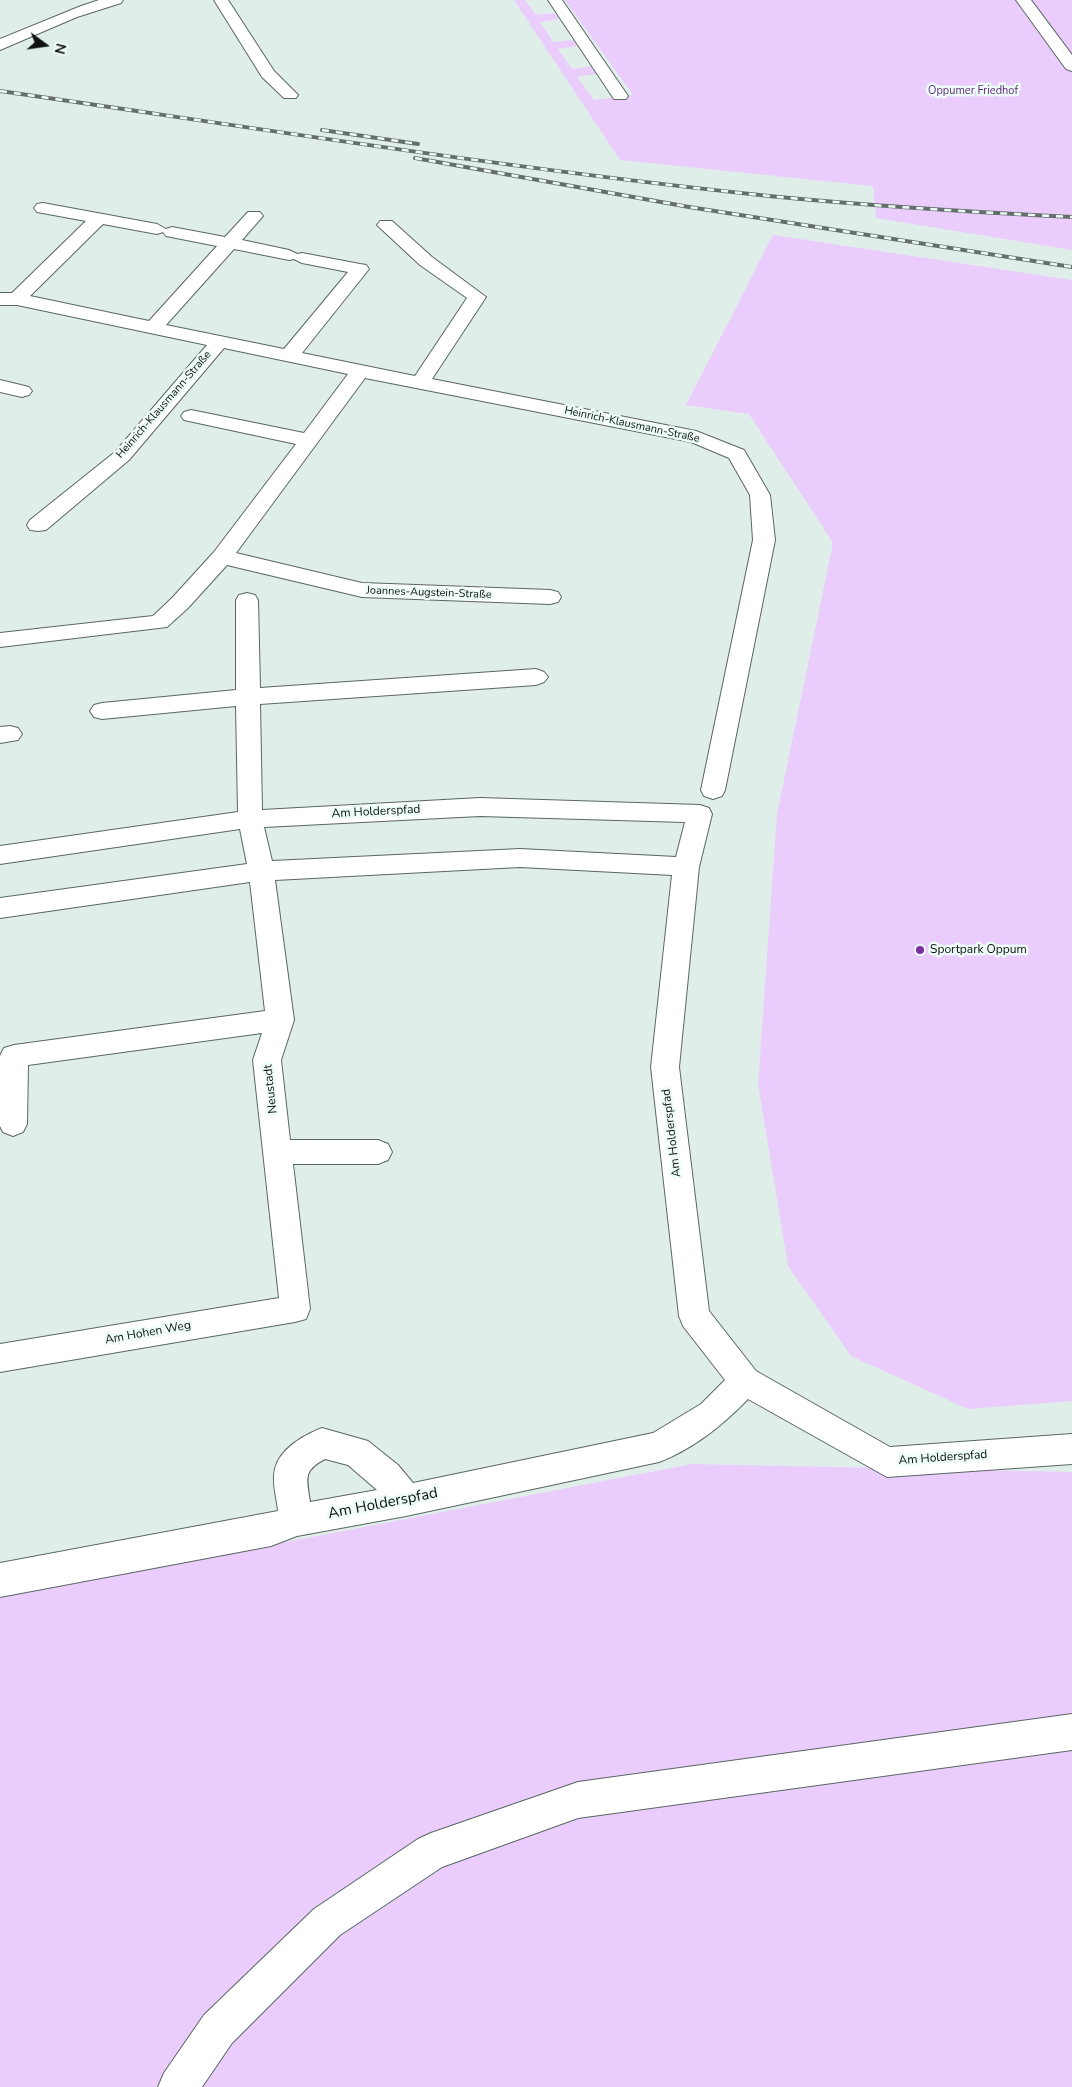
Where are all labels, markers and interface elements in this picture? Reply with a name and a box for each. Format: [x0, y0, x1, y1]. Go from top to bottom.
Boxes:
north arrow [20, 20, 70, 70]
text: N [50, 41, 71, 56]
park label: Oppumer Friedhof [928, 84, 1018, 98]
street label: Heinrich-Klausmann-Straße [114, 349, 214, 461]
street label: Heinrich-Klausmann-Straße [563, 404, 701, 446]
street label: Joannes-Augstein-Straße [366, 584, 492, 602]
street label: Am Holderspfad [331, 802, 421, 822]
place label: Sportpark Oppum [930, 943, 1027, 957]
marker: Sportpark Oppum [914, 944, 926, 956]
street label: Neustadt [261, 1064, 281, 1114]
street label: Am Holderspfad [659, 1088, 685, 1178]
street label: Am Hohen Weg [104, 1318, 192, 1348]
street label: Am Holderspfad [898, 1448, 988, 1468]
street label: Am Holderspfad [327, 1485, 439, 1523]

